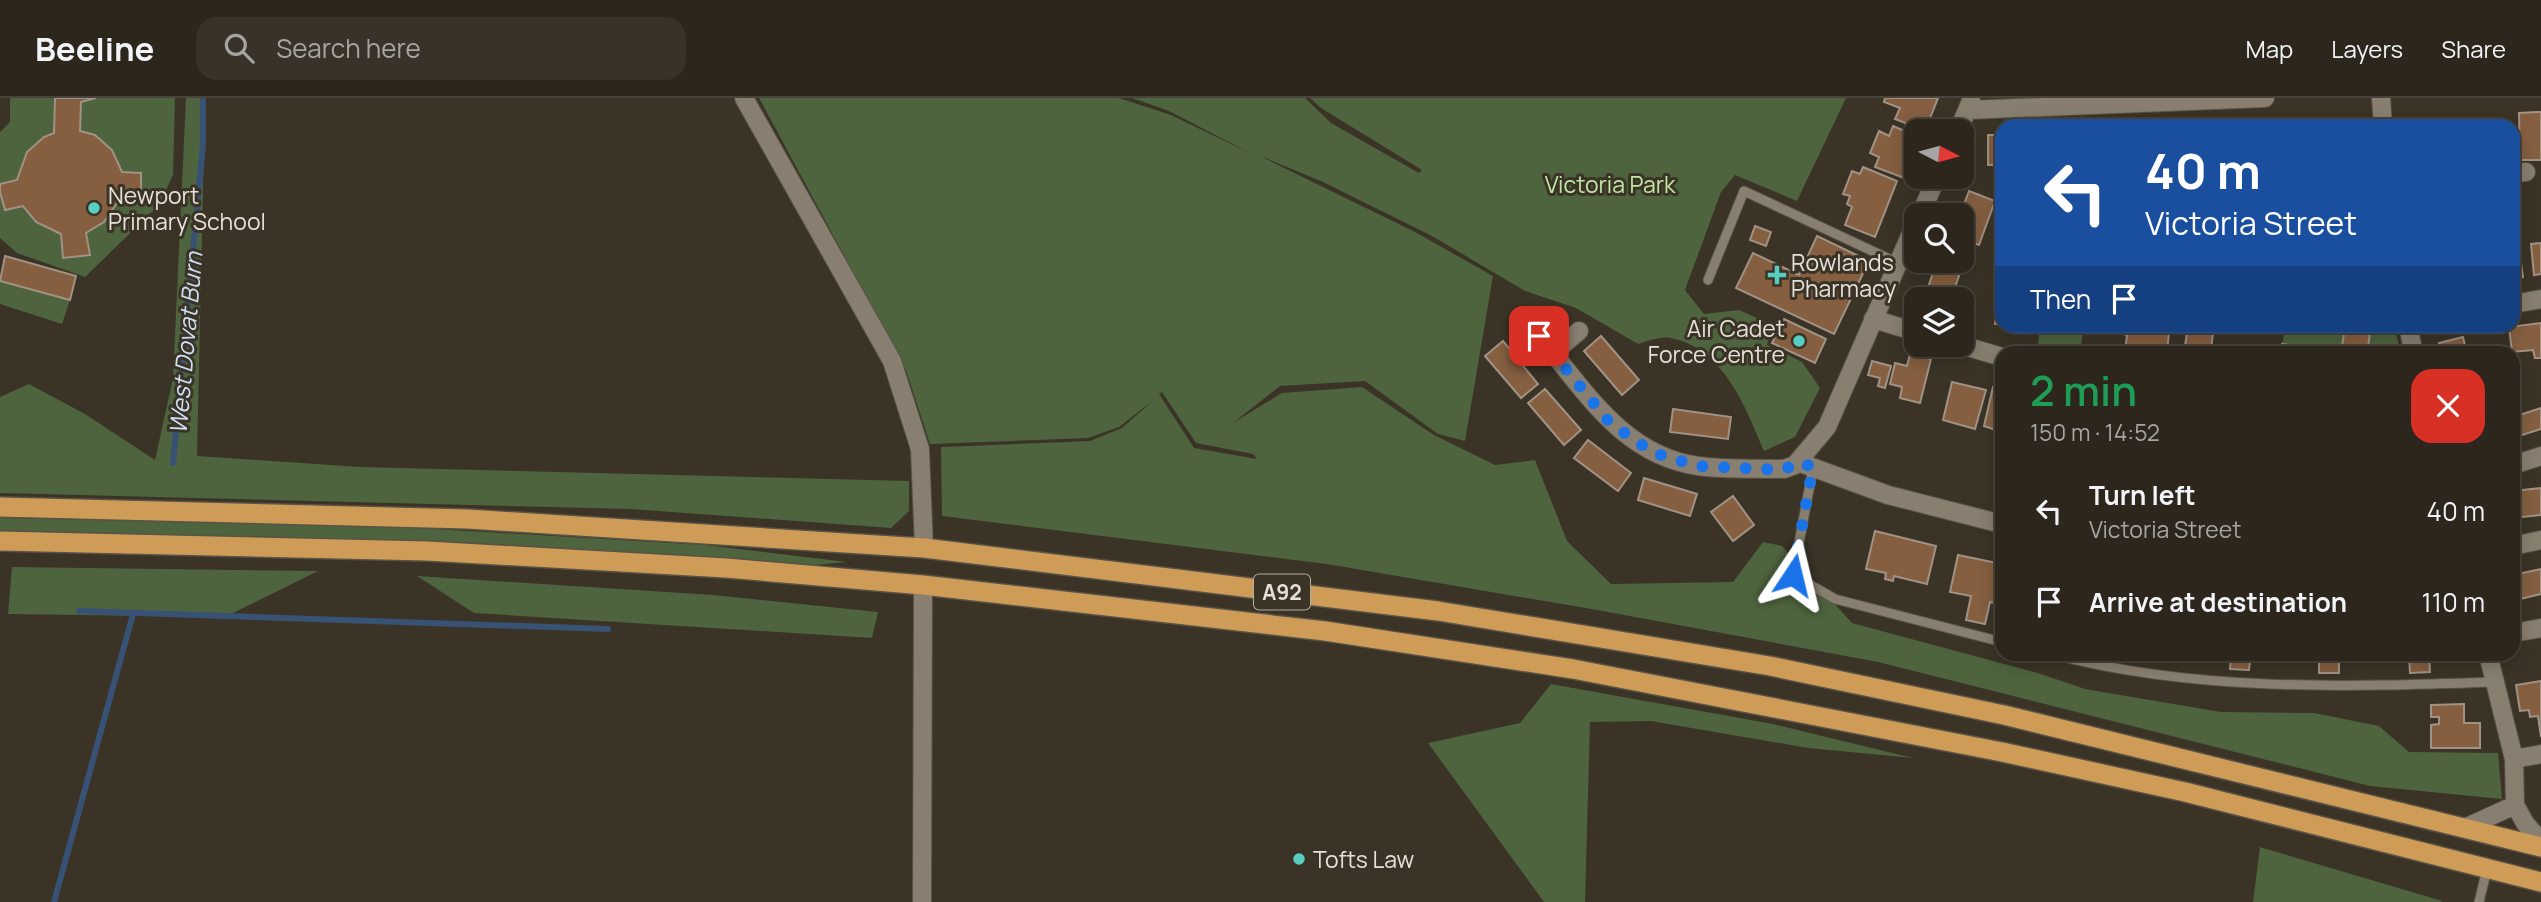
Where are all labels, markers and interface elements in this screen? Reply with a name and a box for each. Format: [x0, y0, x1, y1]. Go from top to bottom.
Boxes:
search box [196, 17, 686, 80]
text: Beeline [35, 26, 154, 71]
icon: search [220, 29, 258, 67]
text: Search here [276, 30, 421, 66]
text: Map [2246, 32, 2293, 65]
text: Layers [2331, 32, 2403, 65]
text: Share [2441, 32, 2506, 65]
north arrow [1904, 119, 1974, 189]
map controls [1904, 119, 1974, 357]
text: 40 m [2145, 137, 2261, 204]
icon: left [2030, 147, 2121, 238]
park label: Victoria Park [1545, 168, 1676, 200]
place label: Newport Primary School [108, 179, 266, 237]
marker: Newport Primary School [86, 200, 102, 216]
text: Victoria Street [2145, 201, 2357, 245]
button: search [1904, 203, 1974, 273]
place label: Rowlands Pharmacy [1791, 246, 1896, 304]
water label: West Dovat Burn [161, 250, 209, 436]
marker: Rowlands Pharmacy [1769, 267, 1785, 283]
icon: arrive [2105, 280, 2143, 318]
text: Then [2030, 281, 2091, 317]
button: layers [1904, 287, 1974, 357]
pin [1509, 306, 1569, 366]
place label: Air Cadet Force Centre [1648, 312, 1785, 370]
icon: arrive [1520, 317, 1558, 355]
marker: Air Cadet Force Centre [1791, 333, 1807, 349]
text: 2 min [2030, 361, 2137, 419]
button: close [2411, 369, 2485, 443]
text: 150 m · 14:52 [2030, 416, 2160, 448]
text: Turn left [2089, 477, 2196, 513]
icon: left [2030, 492, 2068, 530]
text: 40 m [2427, 493, 2485, 529]
text: Victoria Street [2089, 513, 2241, 545]
position arrow [1756, 538, 1830, 612]
road number: A92 [1254, 574, 1310, 610]
icon: arrive [2030, 583, 2068, 621]
text: Arrive at destination [2089, 584, 2347, 620]
text: 110 m [2422, 584, 2485, 620]
place label: Tofts Law [1313, 843, 1415, 875]
marker: Tofts Law [1291, 851, 1307, 867]

